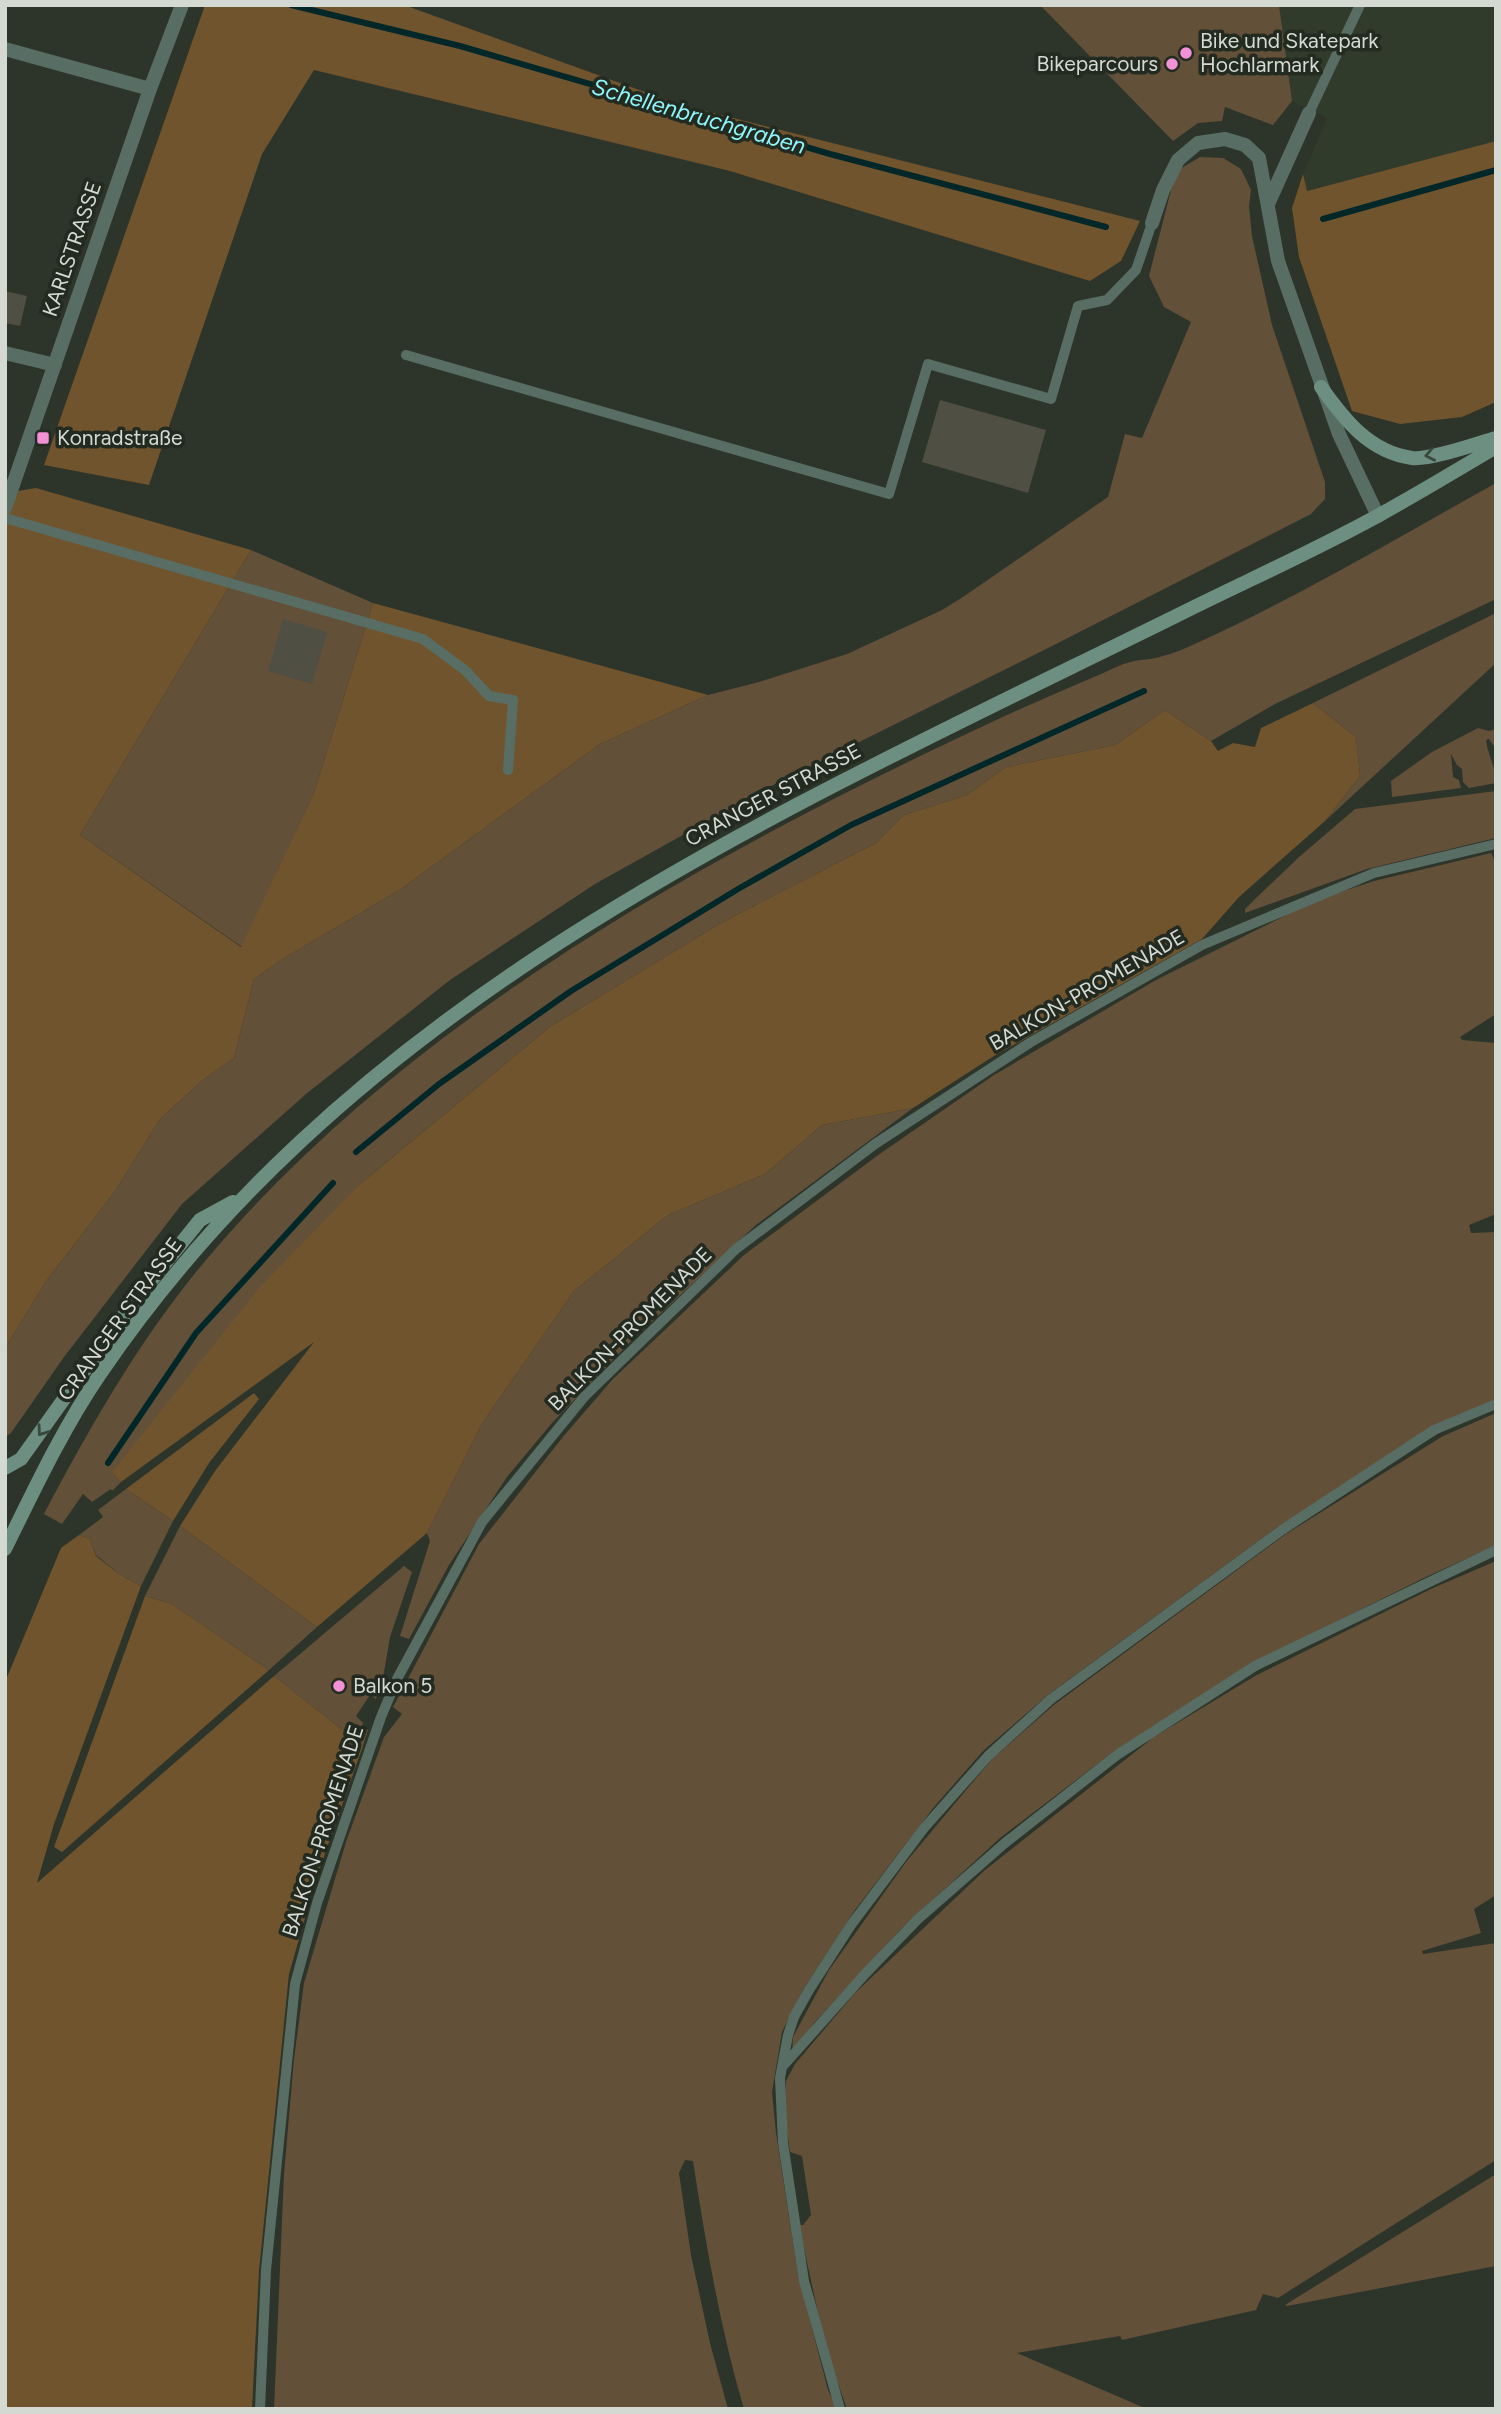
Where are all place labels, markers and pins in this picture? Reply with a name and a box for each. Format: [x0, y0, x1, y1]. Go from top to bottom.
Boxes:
place label: Bike und Skatepark Hochlarmark [1200, 28, 1379, 77]
marker: Bike und Skatepark Hochlarmark [1178, 45, 1194, 61]
place label: Bikeparcours [1037, 51, 1158, 76]
marker: Bikeparcours [1164, 56, 1180, 72]
place label: Konradstraße [57, 425, 183, 450]
marker: Konradstraße [35, 430, 51, 446]
place label: Balkon 5 [353, 1673, 432, 1698]
marker: Balkon 5 [331, 1678, 347, 1694]

